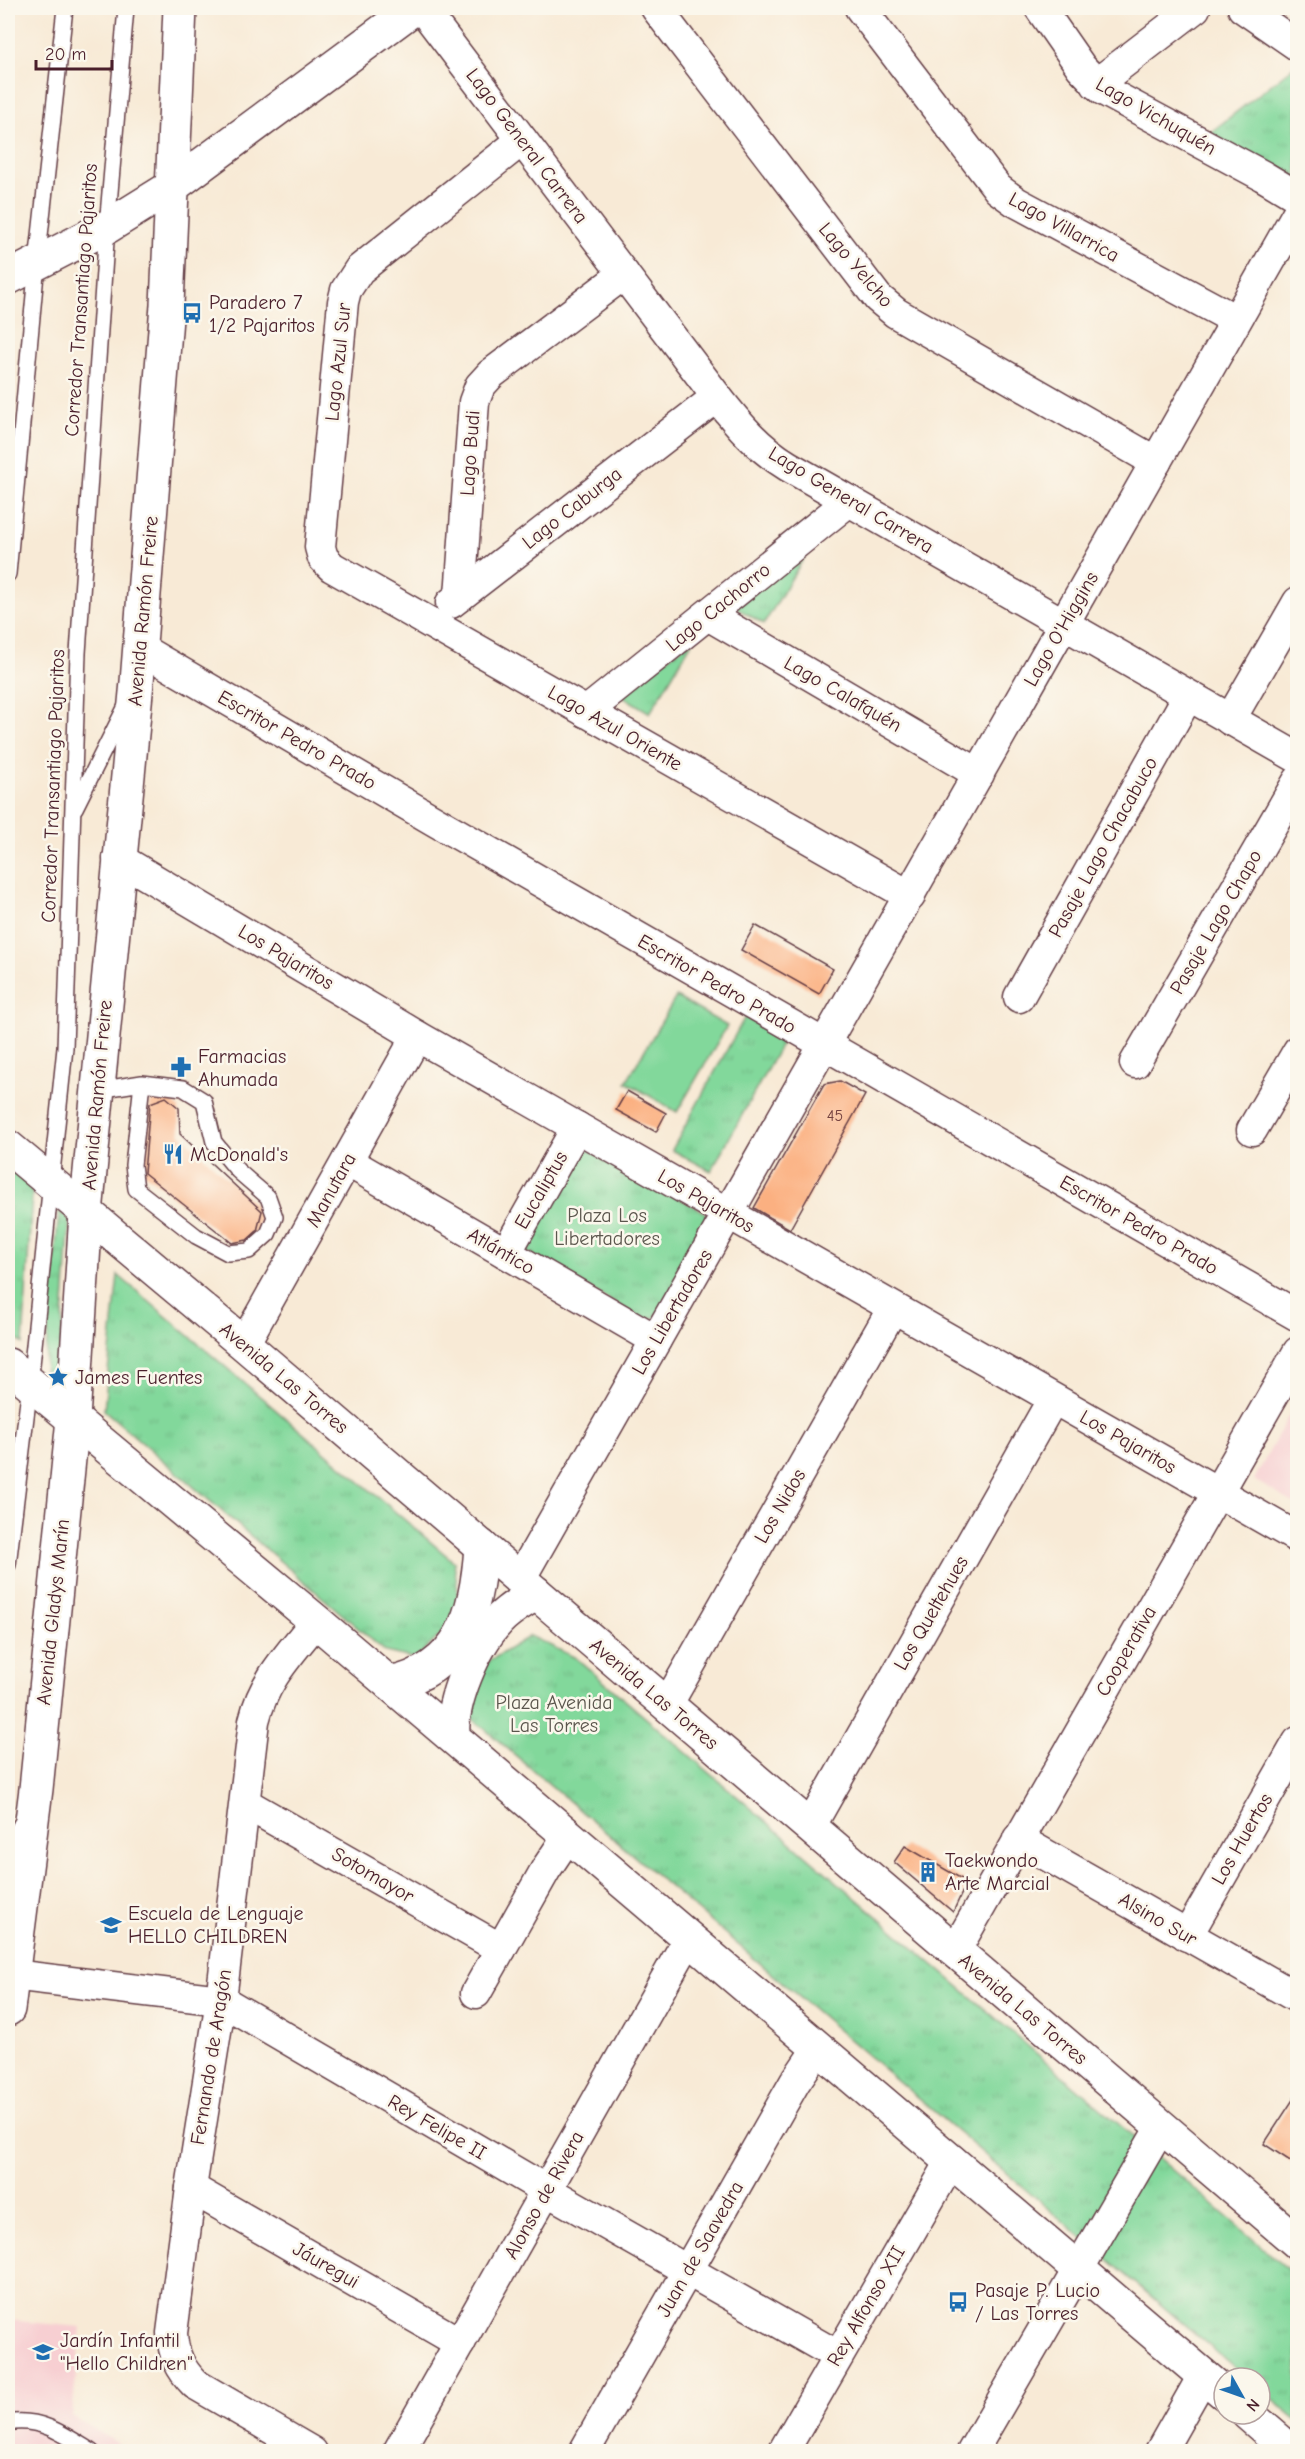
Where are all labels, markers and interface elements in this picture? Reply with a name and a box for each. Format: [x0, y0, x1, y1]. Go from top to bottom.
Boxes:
scale bar [36, 33, 112, 71]
text: 20 m [45, 44, 86, 65]
street label: Lago General Carrera [461, 64, 593, 228]
street label: Lago Vichuquén [1092, 72, 1220, 160]
street label: Corredor Transantiago Pajaritos [60, 163, 102, 437]
street label: Lago Villarrica [1005, 187, 1123, 267]
street label: Lago Yelcho [814, 218, 898, 312]
place label: Paradero 7 1/2 Pajaritos [209, 291, 315, 337]
bus stop icon: Paradero 7 1/2 Pajaritos [180, 301, 204, 325]
street label: Lago Azul Sur [320, 302, 356, 422]
street label: Lago Budi [456, 409, 484, 497]
street label: Lago General Carrera [764, 442, 938, 558]
street label: Lago Caburga [518, 462, 626, 554]
street label: Avenida Ramón Freire [123, 515, 163, 707]
street label: Lago Cachorro [661, 558, 775, 656]
street label: Lago O'Higgins [1019, 567, 1103, 691]
street label: Corredor Transantiago Pajaritos [37, 649, 69, 923]
street label: Lago Calafquén [780, 651, 906, 737]
street label: Lago Azul Oriente [544, 680, 686, 776]
street label: Escritor Pedro Prado [214, 685, 380, 795]
street label: Pasaje Lago Chacabuco [1044, 753, 1162, 941]
street label: Pasaje Lago Chapo [1165, 846, 1267, 998]
street label: Los Pajaritos [234, 920, 338, 994]
street label: Escritor Pedro Prado [634, 929, 800, 1039]
street label: Avenida Ramón Freire [77, 999, 117, 1191]
place label: Farmacias Ahumada [198, 1045, 286, 1091]
pharmacy icon: Farmacias Ahumada [169, 1055, 193, 1079]
house number: 45 [827, 1107, 843, 1125]
restaurant icon: McDonald's [161, 1142, 185, 1166]
place label: McDonald's [190, 1143, 288, 1166]
street label: Eucaliptus [510, 1147, 572, 1233]
street label: Manutara [301, 1149, 361, 1231]
street label: Los Pajaritos [654, 1164, 758, 1238]
street label: Escritor Pedro Prado [1056, 1170, 1222, 1280]
park label: Plaza Los Libertadores [554, 1204, 660, 1250]
street label: Atlántico [463, 1223, 539, 1279]
street label: Los Libertadores [627, 1245, 717, 1379]
street label: Avenida Las Torres [215, 1318, 353, 1438]
place icon: James Fuentes [46, 1365, 70, 1389]
place label: James Fuentes [75, 1366, 202, 1389]
street label: Los Pajaritos [1076, 1405, 1180, 1479]
street label: Los Nidos [749, 1465, 811, 1547]
street label: Avenida Gladys Marín [32, 1518, 74, 1706]
street label: Los Queltehues [889, 1552, 973, 1674]
street label: Cooperativa [1091, 1602, 1161, 1700]
street label: Avenida Las Torres [585, 1634, 723, 1754]
park label: Plaza Avenida Las Torres [495, 1691, 613, 1737]
street label: Los Huertos [1207, 1789, 1277, 1889]
street label: Sotomayor [328, 1842, 418, 1908]
place label: Taekwondo Arte Marcial [945, 1849, 1050, 1895]
building icon: Taekwondo Arte Marcial [916, 1860, 940, 1884]
street label: Alsino Sur [1115, 1887, 1201, 1951]
place label: Escuela de Lenguaje HELLO CHILDREN [128, 1902, 304, 1948]
school or university icon: Escuela de Lenguaje HELLO CHILDREN [99, 1913, 123, 1937]
street label: Avenida Las Torres [954, 1949, 1092, 2069]
street label: Fernando de Aragón [186, 1967, 236, 2147]
street label: Rey Felipe II [384, 2090, 490, 2164]
street label: Alonso de Rivera [499, 2127, 589, 2263]
street label: Juan de Saavedra [652, 2177, 748, 2321]
street label: Jáuregui [289, 2237, 363, 2293]
street label: Rey Alfonso XII [822, 2242, 910, 2370]
place label: Pasaje P. Lucio / Las Torres [975, 2279, 1100, 2325]
bus stop icon: Pasaje P. Lucio / Las Torres [946, 2290, 970, 2314]
place label: Jardín Infantil "Hello Children" [60, 2329, 193, 2375]
school or university icon: Jardín Infantil "Hello Children" [31, 2340, 55, 2364]
north arrow [1212, 2366, 1272, 2426]
text: N [1242, 2395, 1263, 2415]

